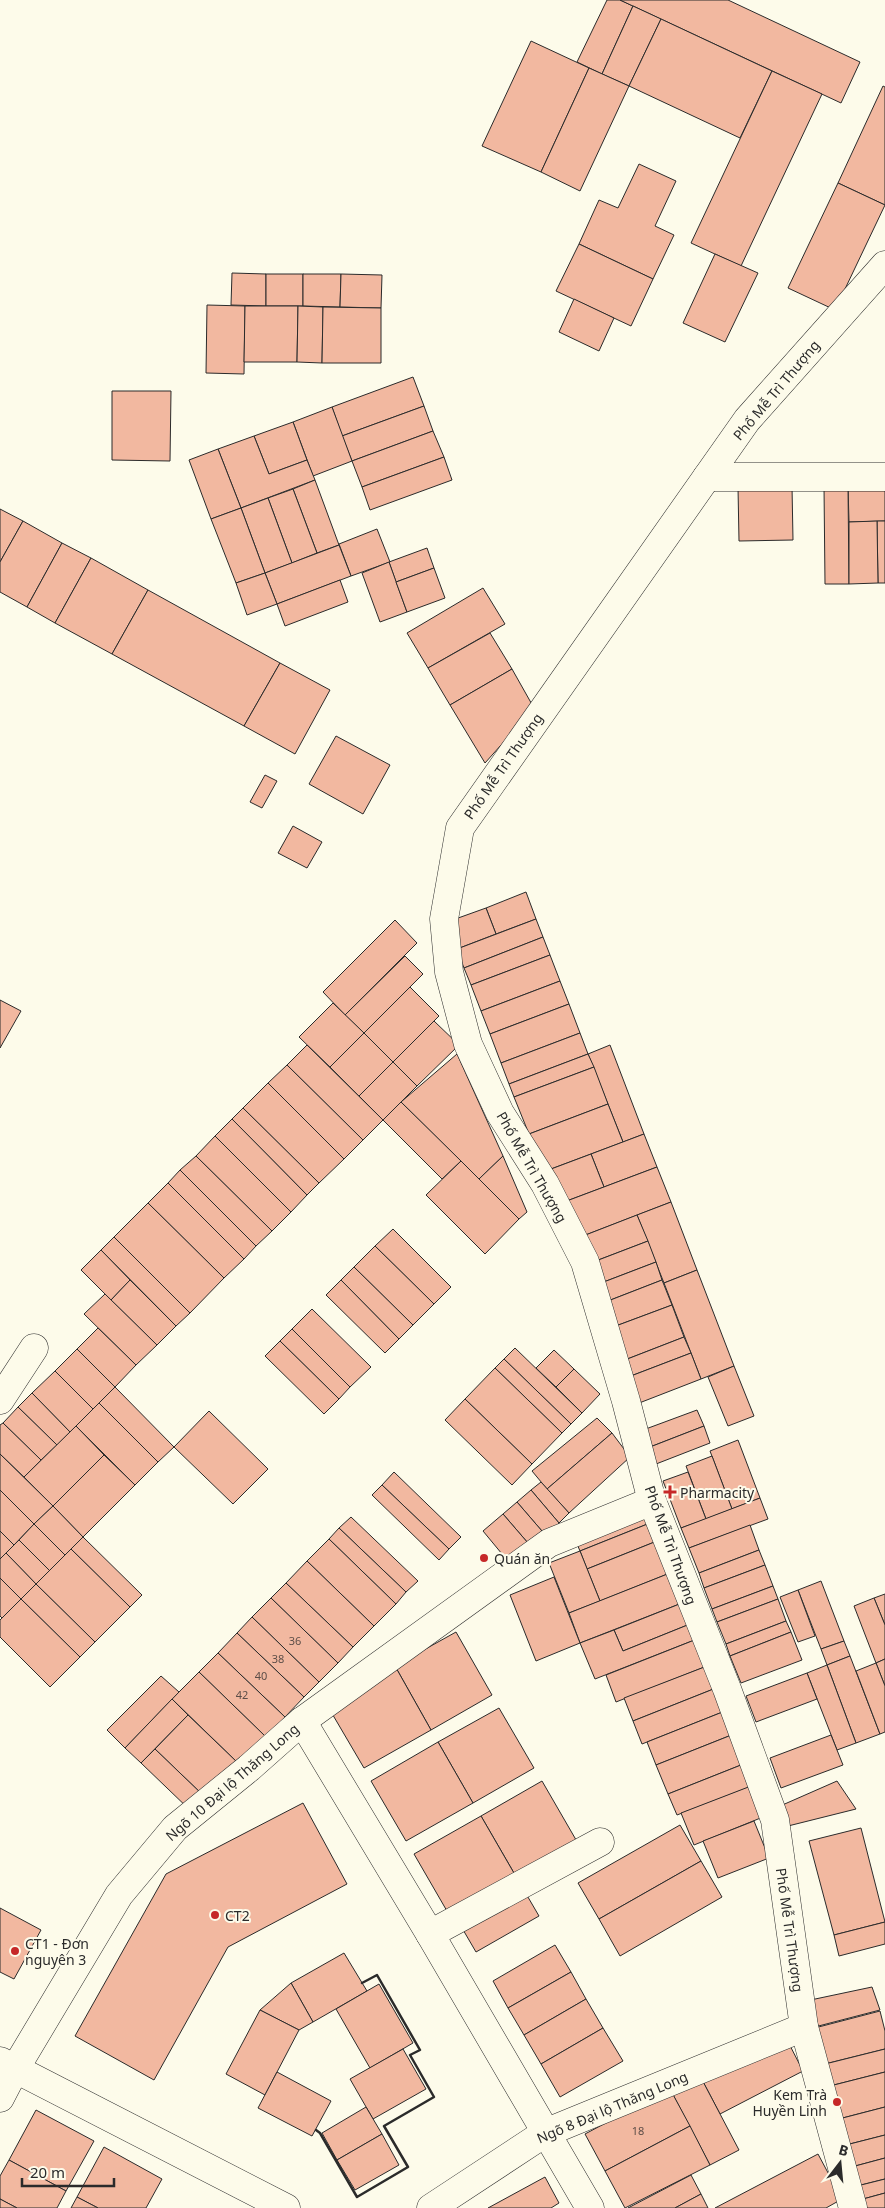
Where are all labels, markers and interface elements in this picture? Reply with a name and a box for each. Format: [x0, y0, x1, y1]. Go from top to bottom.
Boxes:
street label: Phố Mễ Trì Thượng [728, 336, 824, 444]
street label: Phố Mễ Trì Thượng [459, 709, 547, 823]
street label: Phố Mễ Trì Thượng [492, 1108, 572, 1226]
street label: Phố Mễ Trì Thượng [641, 1483, 701, 1607]
place label: Pharmacity [680, 1483, 755, 1502]
marker: Pharmacity [664, 1486, 676, 1498]
place label: Quán ăn [494, 1549, 550, 1568]
marker: Quán ăn [478, 1552, 490, 1564]
house number: 36 [289, 1633, 301, 1648]
house number: 38 [272, 1651, 284, 1666]
house number: 40 [255, 1668, 267, 1683]
house number: 42 [236, 1687, 248, 1702]
street label: Ngõ 10 Đại lộ Thăng Long [161, 1719, 303, 1845]
street label: Phố Mễ Trì Thượng [772, 1867, 808, 1993]
place label: CT2 [225, 1906, 250, 1925]
marker: CT2 [209, 1909, 221, 1921]
place label: CT1 - Đơn nguyên 3 [25, 1934, 89, 1969]
marker: CT1 - Đơn nguyên 3 [9, 1945, 21, 1957]
street label: Ngõ 8 Đại lộ Thăng Long [534, 2067, 690, 2147]
place label: Kem Trà Huyền Linh [752, 2085, 827, 2120]
marker: Kem Trà Huyền Linh [831, 2096, 843, 2108]
house number: 18 [632, 2123, 644, 2138]
north arrow [815, 2138, 865, 2188]
text: B [837, 2140, 851, 2160]
scale bar [22, 2156, 115, 2188]
text: 20 m [30, 2162, 65, 2182]

